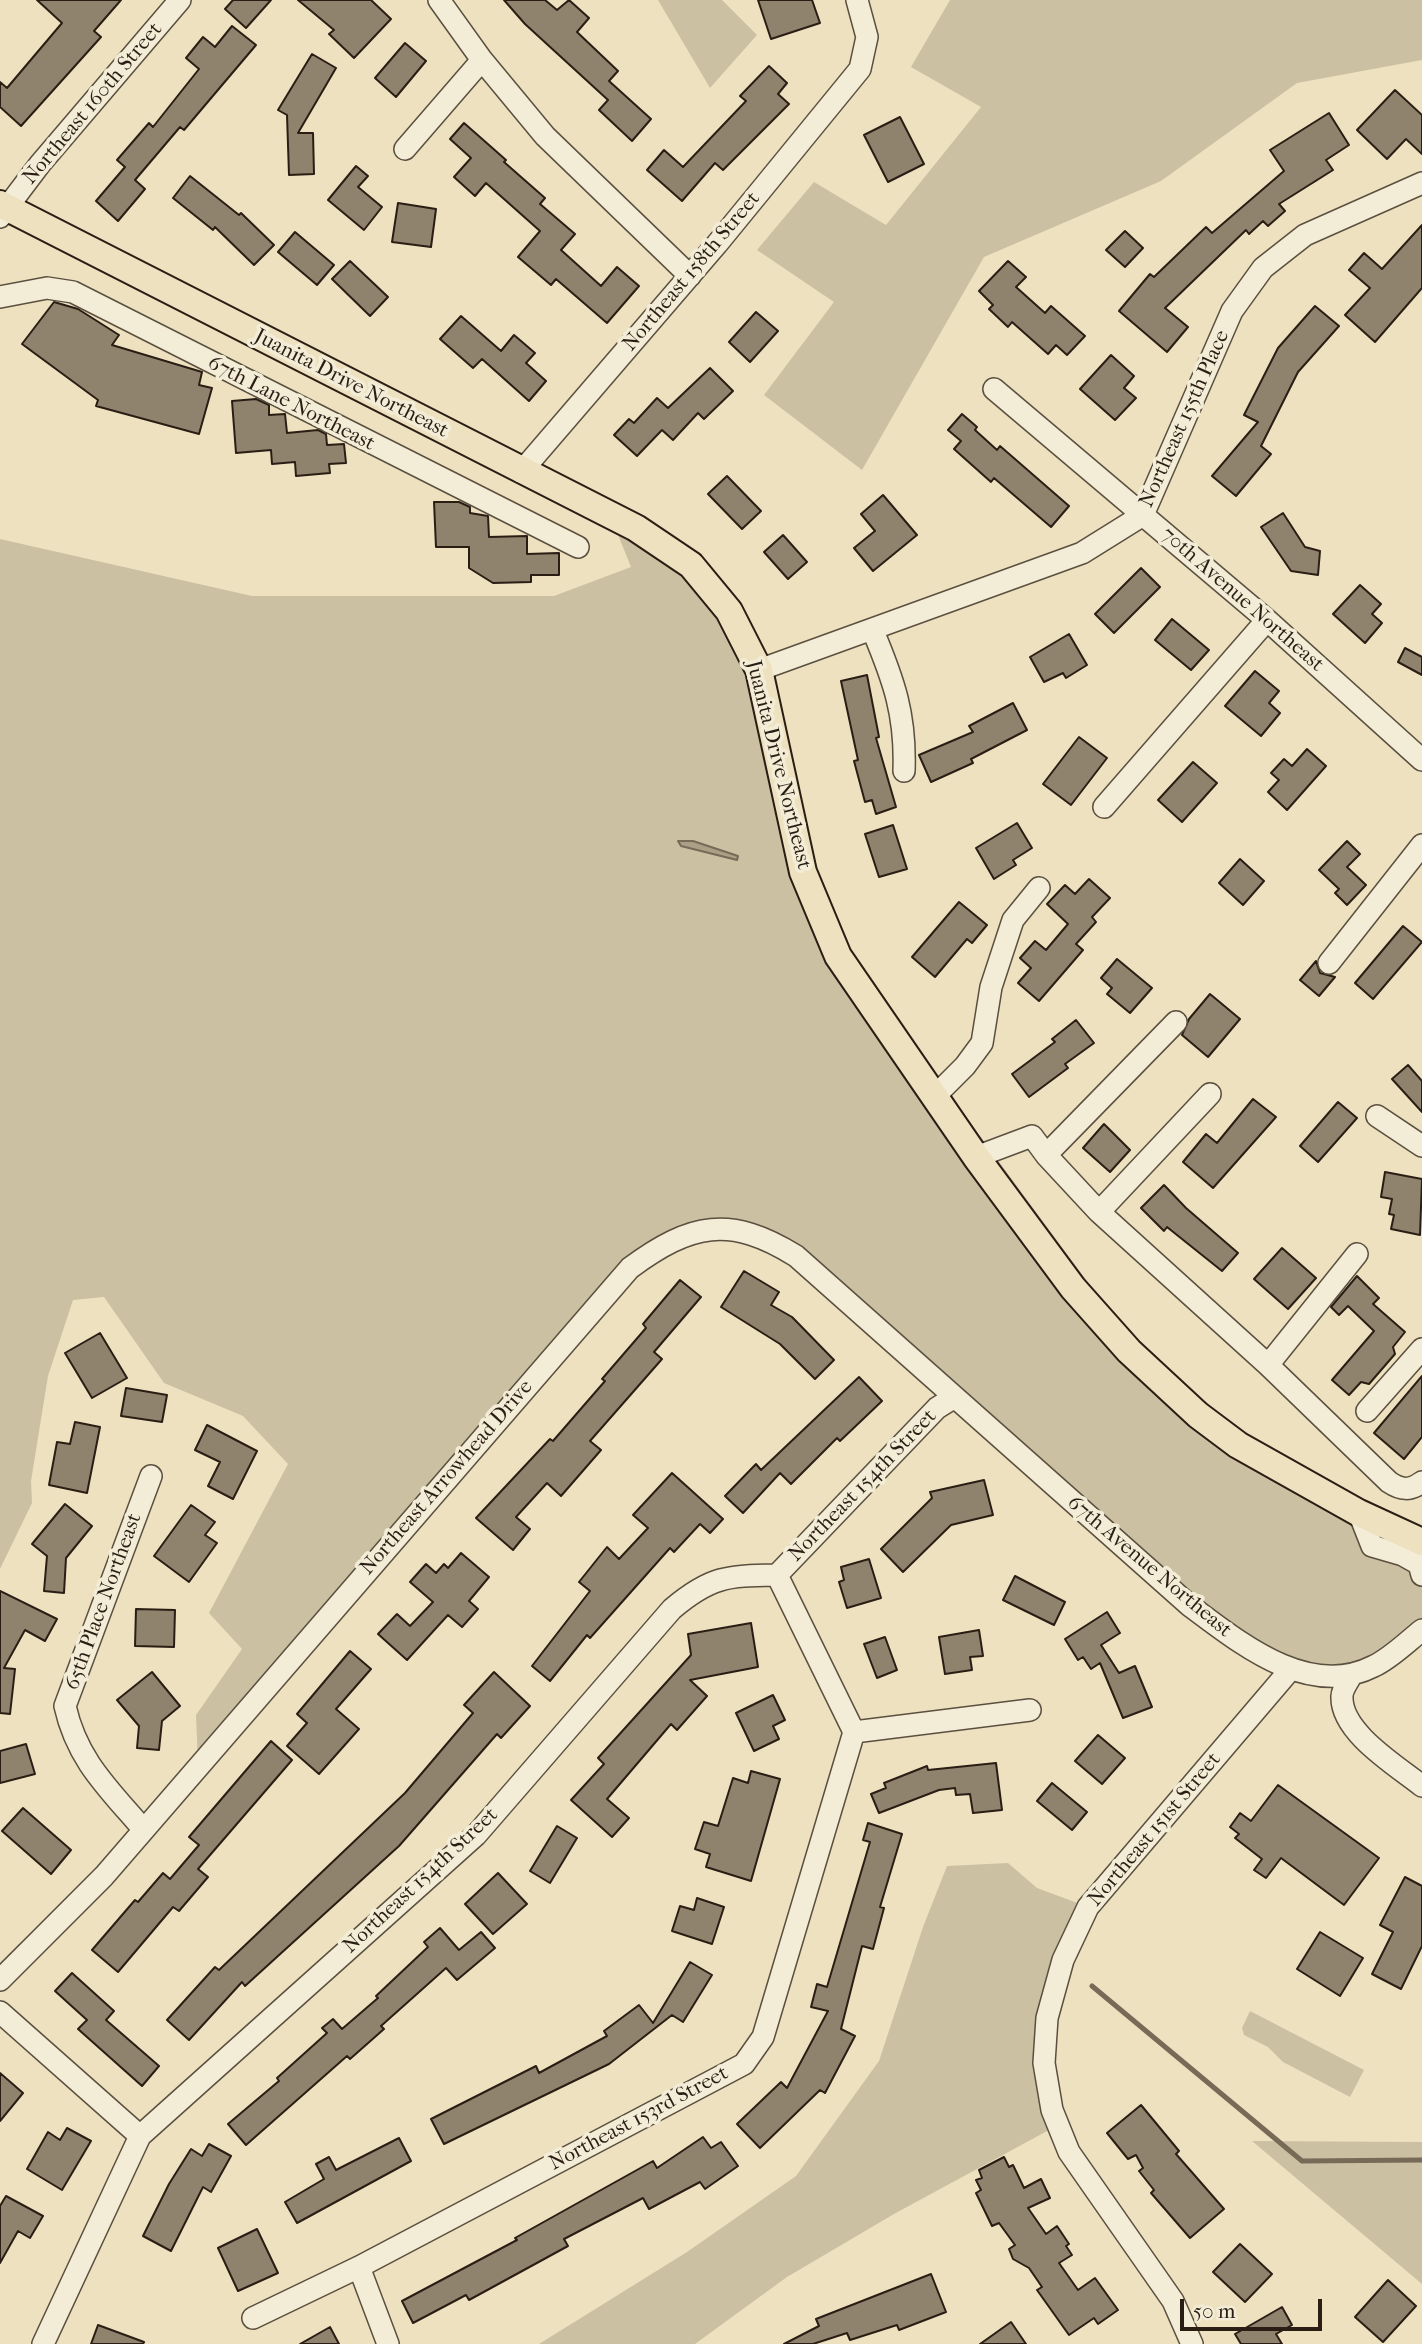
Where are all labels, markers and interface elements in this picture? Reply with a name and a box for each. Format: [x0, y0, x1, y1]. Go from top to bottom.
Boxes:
street label: Northeast 160th Street [18, 18, 168, 190]
street label: Northeast 158th Street [618, 187, 766, 357]
street label: Juanita Drive Northeast [250, 324, 452, 444]
street label: Northeast 155th Place [1135, 327, 1235, 511]
street label: 67th Lane Northeast [203, 351, 379, 457]
street label: 70th Avenue Northeast [1155, 522, 1329, 678]
street label: Juanita Drive Northeast [740, 658, 816, 872]
street label: Northeast Arrowhead Drive [355, 1375, 539, 1581]
street label: Northeast 154th Street [784, 1405, 942, 1567]
street label: 67th Avenue Northeast [1062, 1491, 1236, 1643]
street label: 65th Place Northeast [60, 1510, 148, 1694]
street label: Northeast 151st Street [1083, 1748, 1227, 1912]
street label: Northeast 154th Street [338, 1803, 504, 1959]
street label: Northeast 153rd Street [545, 2061, 733, 2177]
scale bar [1184, 2284, 1326, 2328]
text: 50 m [1193, 2299, 1236, 2323]

